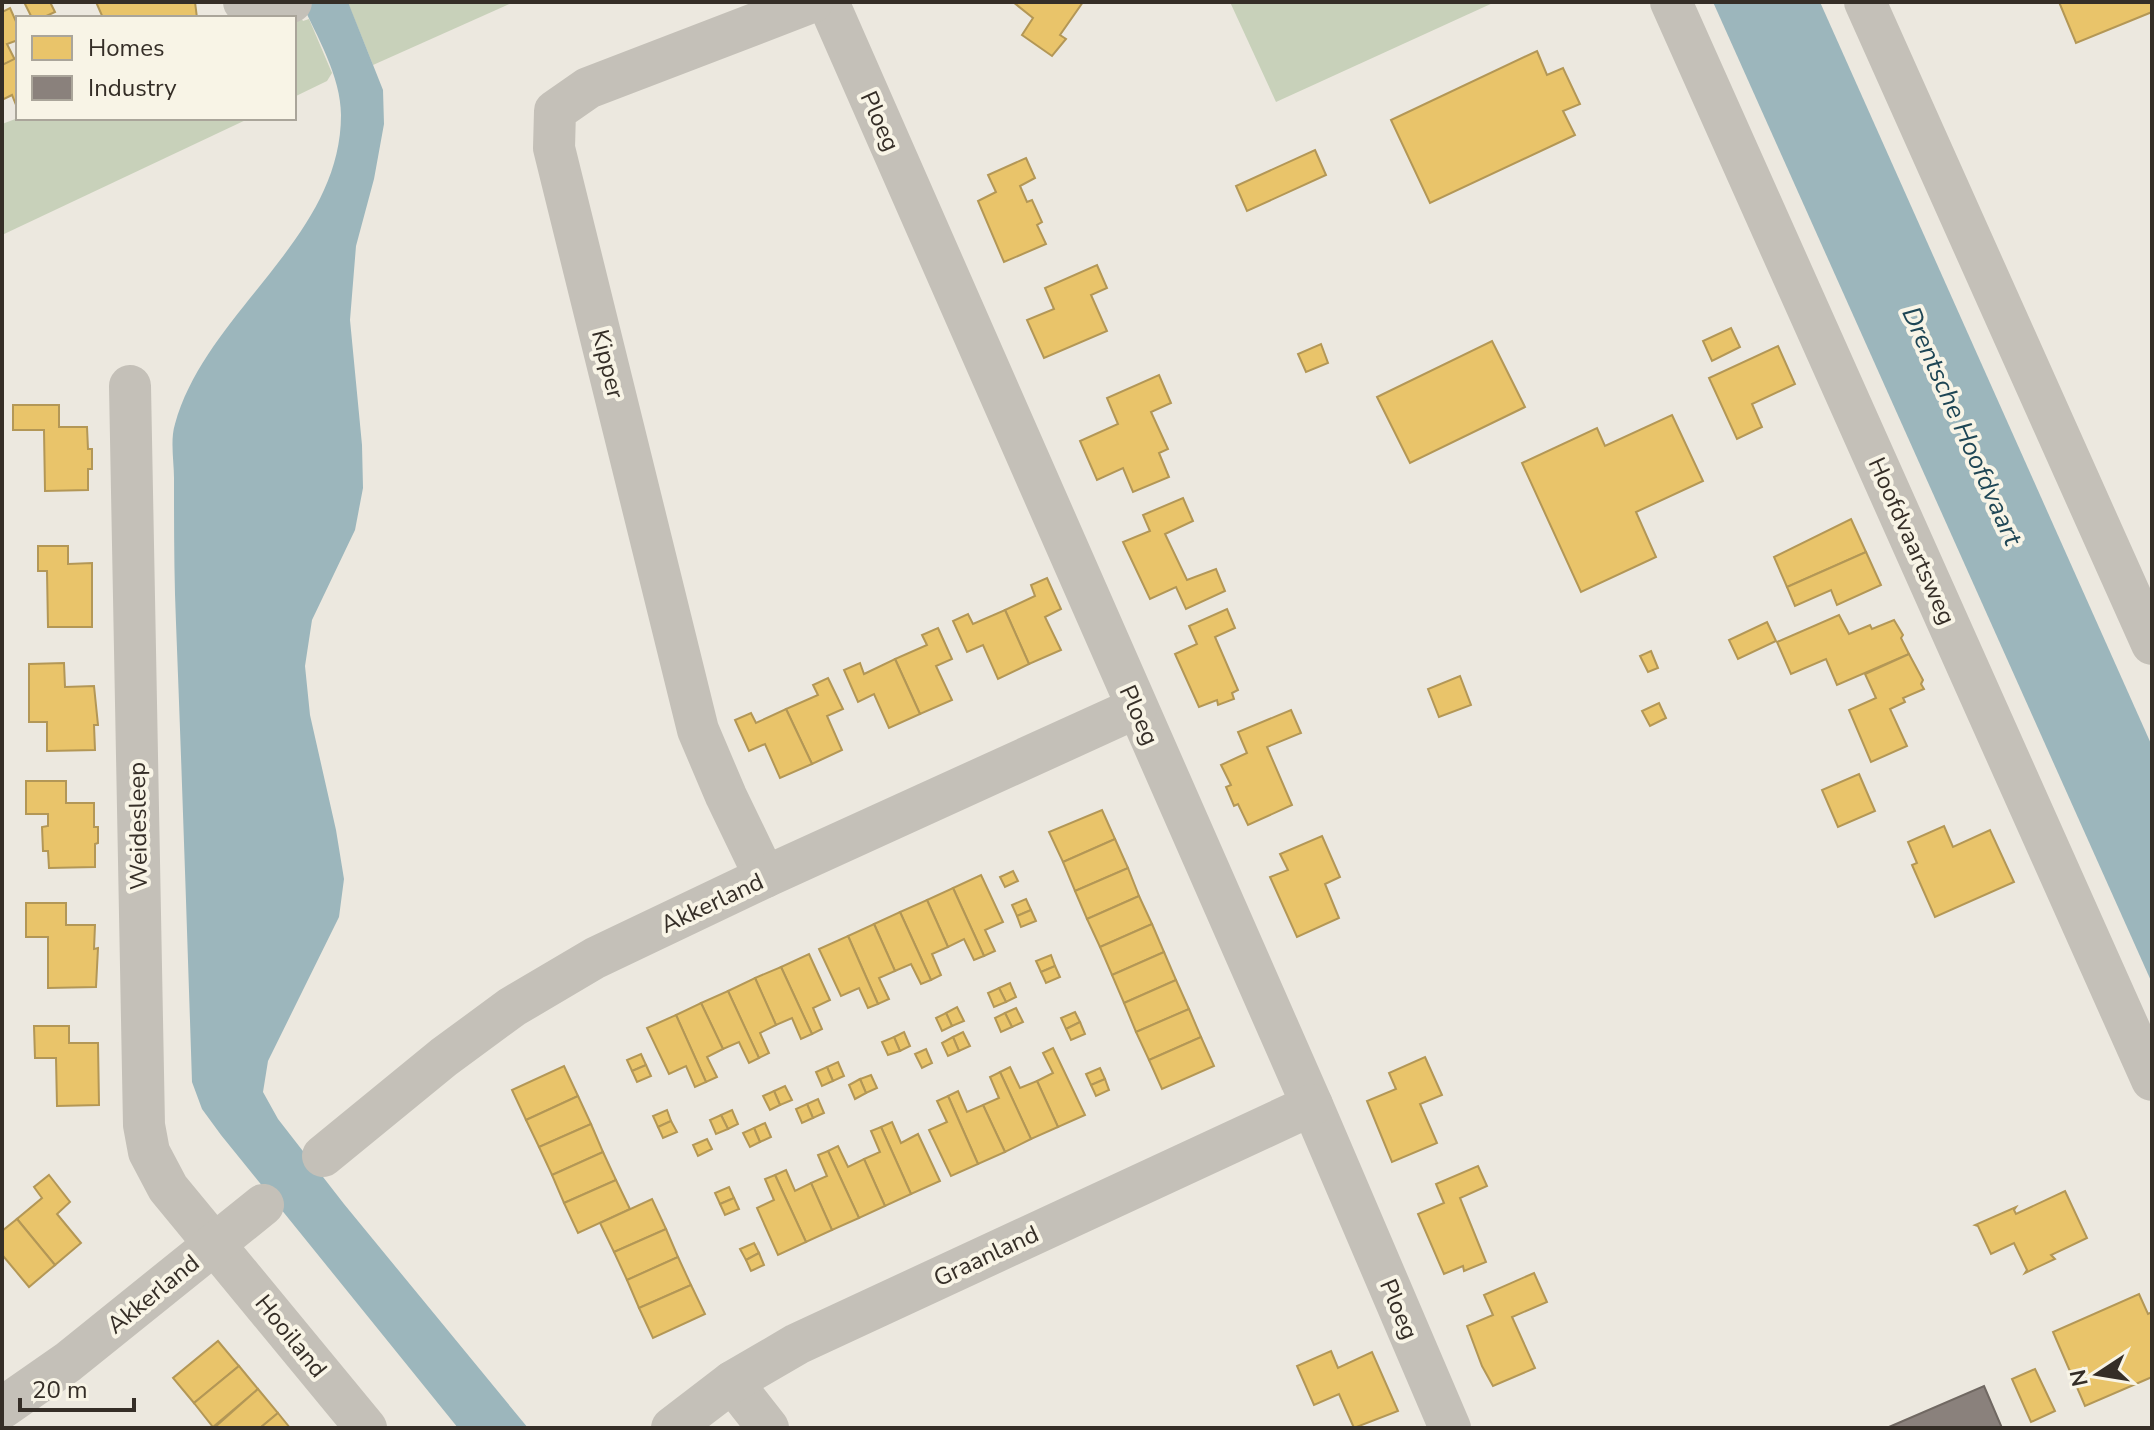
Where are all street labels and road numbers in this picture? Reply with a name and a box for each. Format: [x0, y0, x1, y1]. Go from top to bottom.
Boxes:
street label: Ploeg [853, 86, 907, 156]
street label: Kipper [584, 326, 632, 402]
street label: Hoofdvaartsweg [1861, 452, 1963, 630]
street label: Ploeg [1112, 680, 1166, 750]
street label: Weidesleep [121, 762, 155, 890]
street label: Akkerland [655, 865, 769, 941]
street label: Graanland [928, 1218, 1044, 1294]
street label: Akkerland [100, 1247, 206, 1341]
street label: Ploeg [1372, 1274, 1426, 1344]
street label: Hooiland [248, 1288, 334, 1384]

